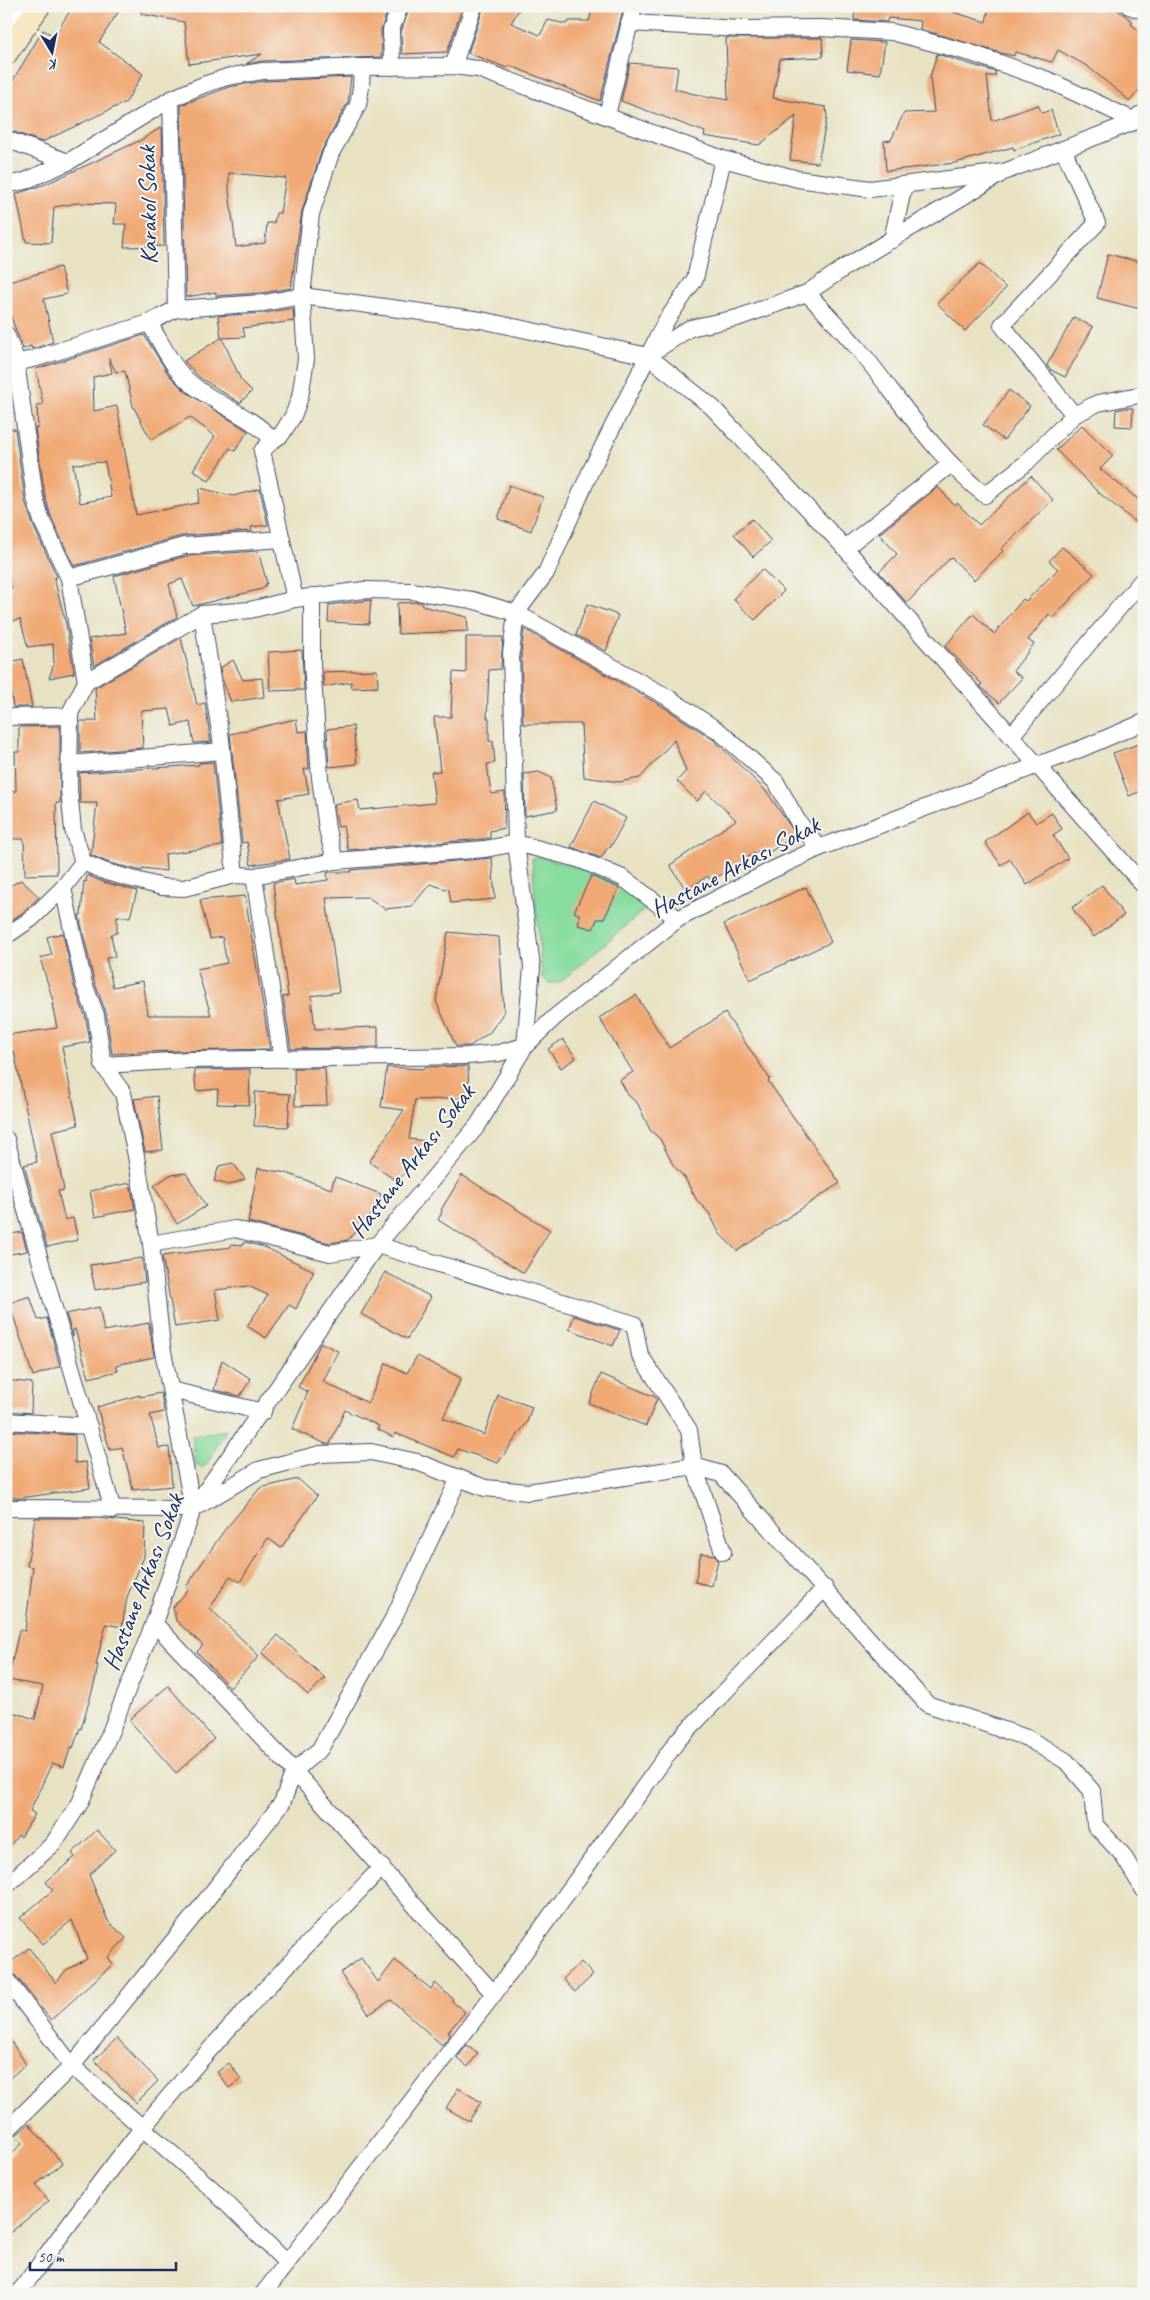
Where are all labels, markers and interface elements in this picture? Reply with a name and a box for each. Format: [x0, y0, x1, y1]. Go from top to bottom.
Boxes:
north arrow [28, 28, 78, 78]
text: K [46, 55, 59, 74]
street label: Karakol Sokak [131, 144, 165, 265]
street label: Hastane Arkası Sokak [645, 808, 827, 925]
street label: Hastane Arkası Sokak [342, 1076, 483, 1244]
street label: Hastane Arkası Sokak [95, 1487, 192, 1675]
scale bar [30, 2240, 176, 2272]
text: 50 m [38, 2248, 65, 2267]

